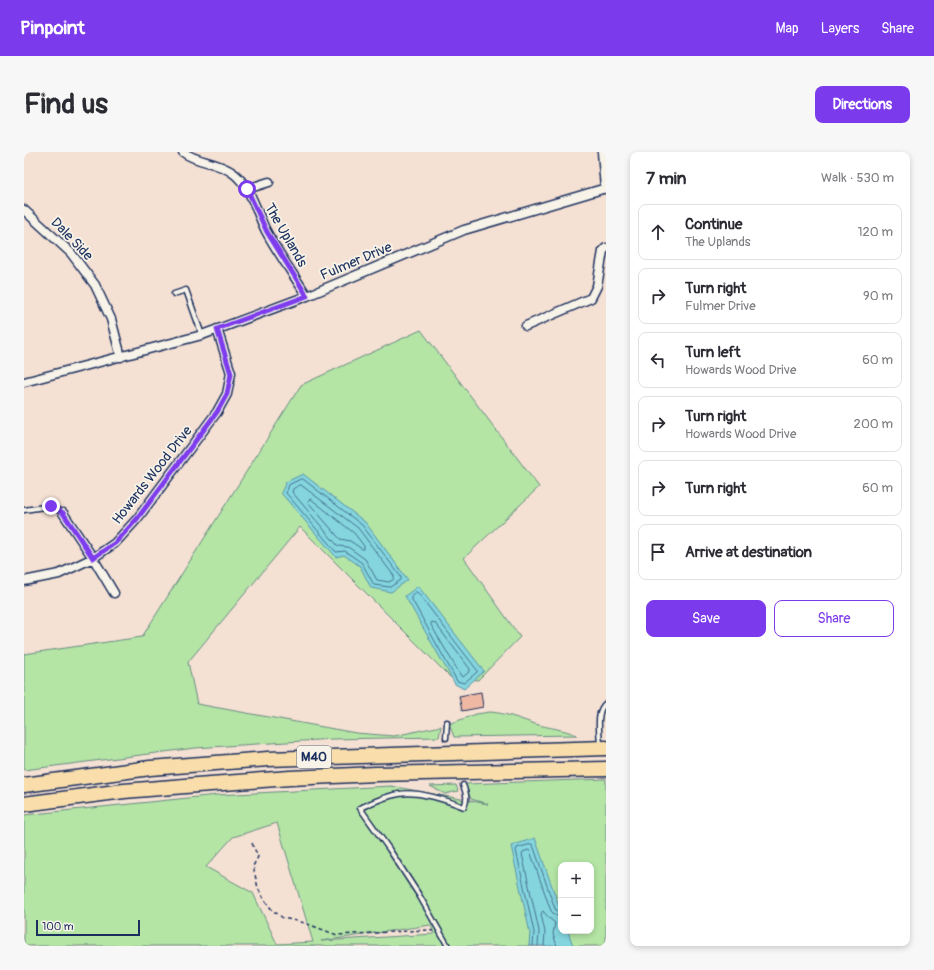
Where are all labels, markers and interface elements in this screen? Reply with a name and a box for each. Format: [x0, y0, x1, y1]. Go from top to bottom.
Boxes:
text: Pinpoint [20, 16, 85, 40]
text: Map [776, 20, 799, 37]
text: Layers [821, 20, 859, 37]
text: Share [881, 20, 914, 37]
button: Directions [815, 86, 910, 123]
text: Find us [24, 87, 108, 122]
text: 7 min [646, 168, 686, 189]
text: Walk · 530 m [821, 170, 894, 186]
route start [238, 180, 256, 198]
street label: The Uplands [261, 200, 311, 270]
street label: Dale Side [47, 214, 97, 264]
text: Continue [685, 215, 743, 234]
icon: ahead [647, 221, 669, 243]
text: 120 m [857, 224, 893, 240]
text: The Uplands [685, 234, 751, 250]
street label: Fulmer Drive [318, 238, 394, 284]
text: Turn right [685, 279, 746, 298]
icon: right [647, 285, 669, 307]
text: 90 m [863, 288, 893, 304]
text: Fulmer Drive [685, 298, 756, 314]
text: Turn left [685, 343, 741, 362]
icon: left [647, 349, 669, 371]
text: 60 m [862, 352, 893, 368]
text: Howards Wood Drive [685, 362, 796, 378]
text: Turn right [685, 407, 746, 426]
icon: right [647, 413, 669, 435]
text: 200 m [854, 416, 893, 432]
street label: Howards Wood Drive [108, 422, 196, 527]
text: Howards Wood Drive [685, 426, 796, 442]
icon: right [647, 477, 669, 499]
text: Turn right [685, 479, 746, 498]
text: 60 m [862, 480, 893, 496]
route end [42, 497, 60, 515]
icon: arrive [647, 541, 669, 563]
text: Arrive at destination [685, 543, 812, 562]
button: Save [646, 600, 766, 637]
button: Share [774, 600, 894, 637]
road number: M40 [297, 746, 331, 768]
map controls [558, 862, 594, 934]
button: + [558, 862, 594, 898]
button: − [558, 898, 594, 934]
scale bar [36, 918, 140, 937]
text: 100 m [42, 920, 73, 933]

